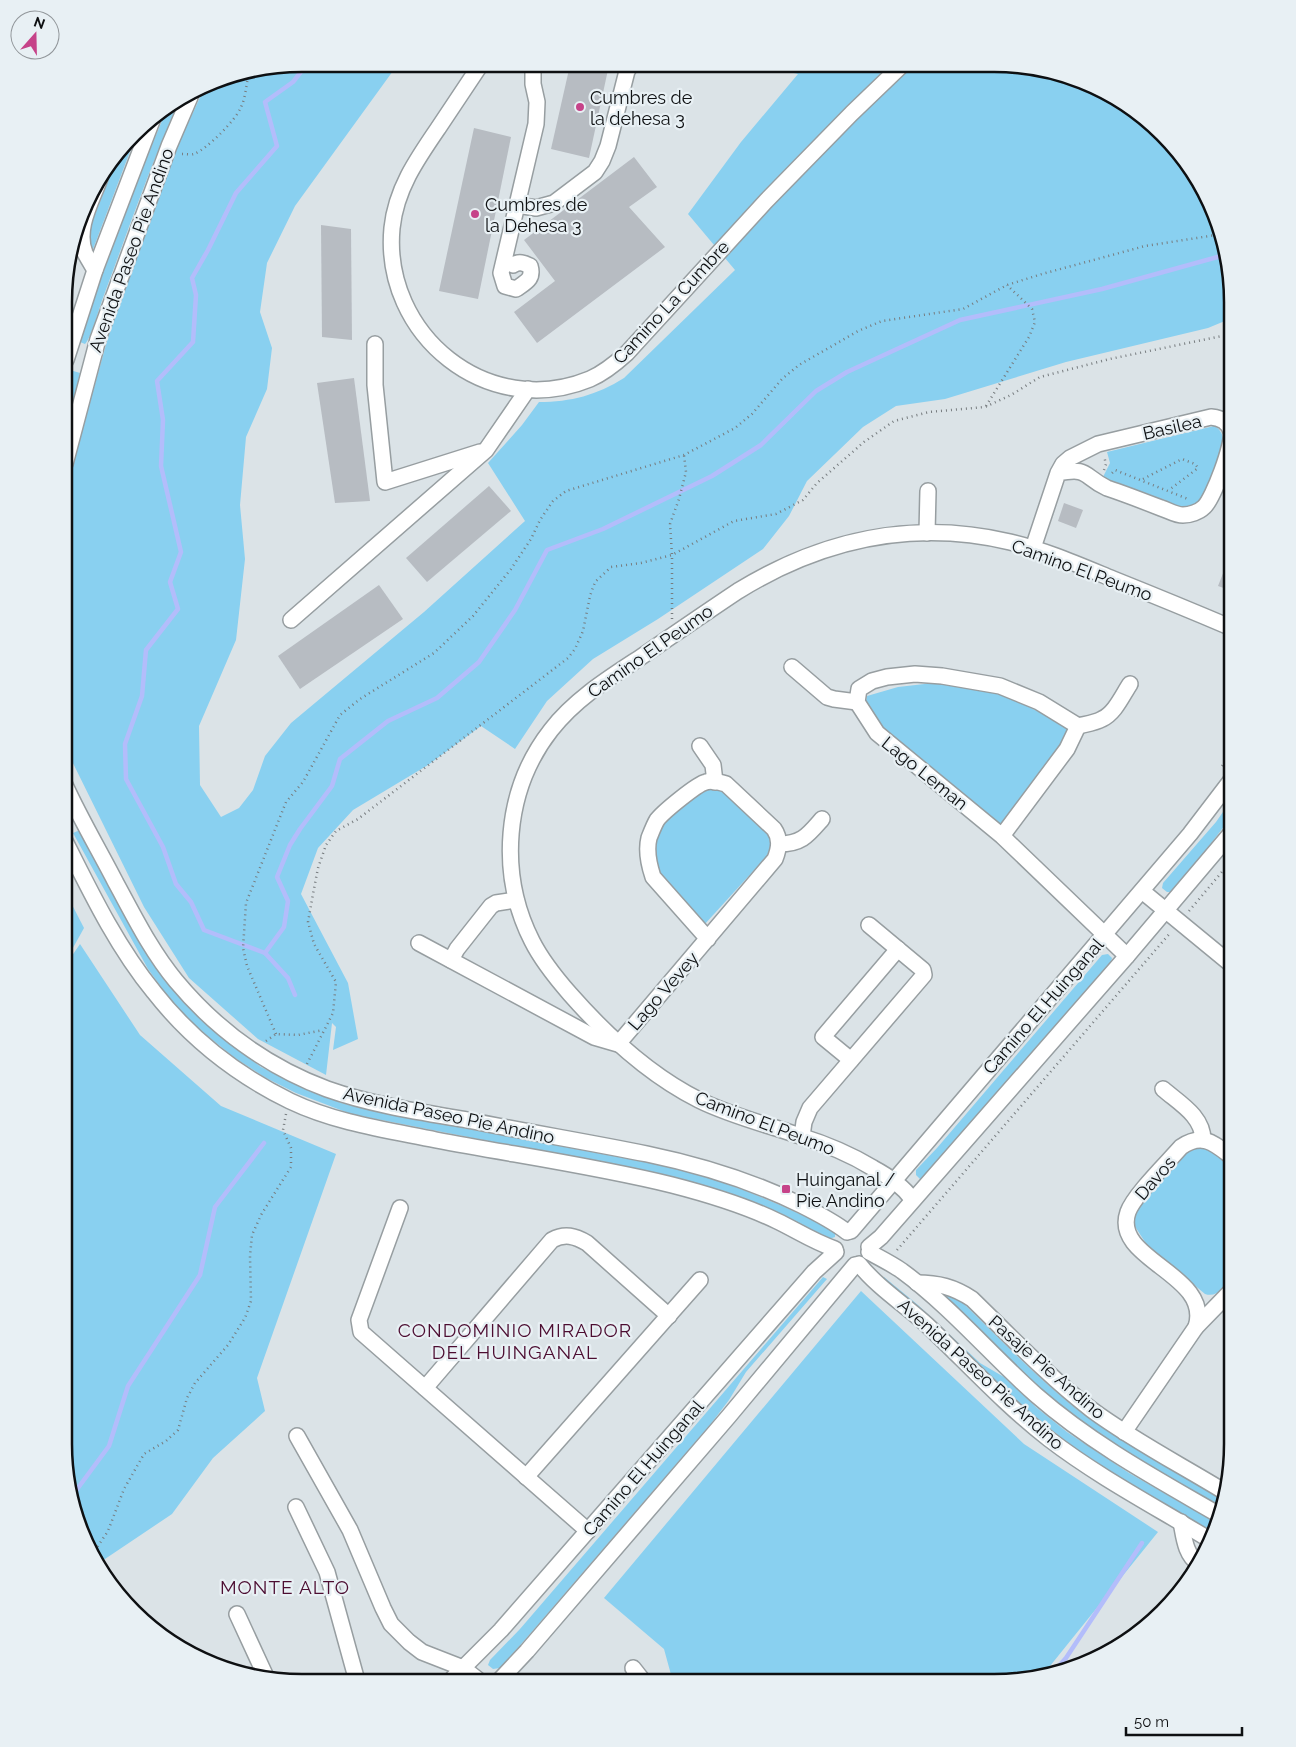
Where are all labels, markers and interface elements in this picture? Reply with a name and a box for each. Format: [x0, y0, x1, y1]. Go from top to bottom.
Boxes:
north arrow [10, 10, 60, 60]
text: N [32, 13, 47, 32]
place label: Cumbres de la dehesa 3 [590, 87, 693, 129]
marker: Cumbres de la dehesa 3 [574, 101, 586, 113]
street label: Avenida Paseo Pie Andino [84, 145, 178, 355]
place label: Cumbres de la Dehesa 3 [485, 194, 588, 236]
marker: Cumbres de la Dehesa 3 [469, 208, 481, 220]
street label: Camino La Cumbre [609, 236, 734, 368]
street label: Basilea [1141, 410, 1203, 444]
street label: Camino El Peumo [1009, 535, 1155, 605]
street label: Camino El Peumo [583, 600, 717, 702]
street label: Lago Leman [878, 732, 972, 814]
street label: Camino El Huinganal [978, 934, 1108, 1078]
street label: Lago Vevey [623, 947, 703, 1034]
street label: Avenida Paseo Pie Andino [341, 1082, 557, 1148]
street label: Camino El Peumo [692, 1087, 838, 1159]
street label: Davos [1130, 1152, 1180, 1204]
place label: Huinganal / Pie Andino [796, 1169, 896, 1211]
marker: Huinganal / Pie Andino [780, 1183, 792, 1195]
street label: Avenida Paseo Pie Andino [894, 1294, 1068, 1454]
street label: Pasaje Pie Andino [985, 1311, 1110, 1423]
district label: CONDOMINIO MIRADOR DEL HUINGANAL [398, 1319, 632, 1363]
street label: Camino El Huinganal [578, 1396, 708, 1540]
district label: MONTE ALTO [220, 1576, 350, 1598]
scale bar [1126, 1704, 1242, 1736]
text: 50 m [1134, 1713, 1169, 1731]

